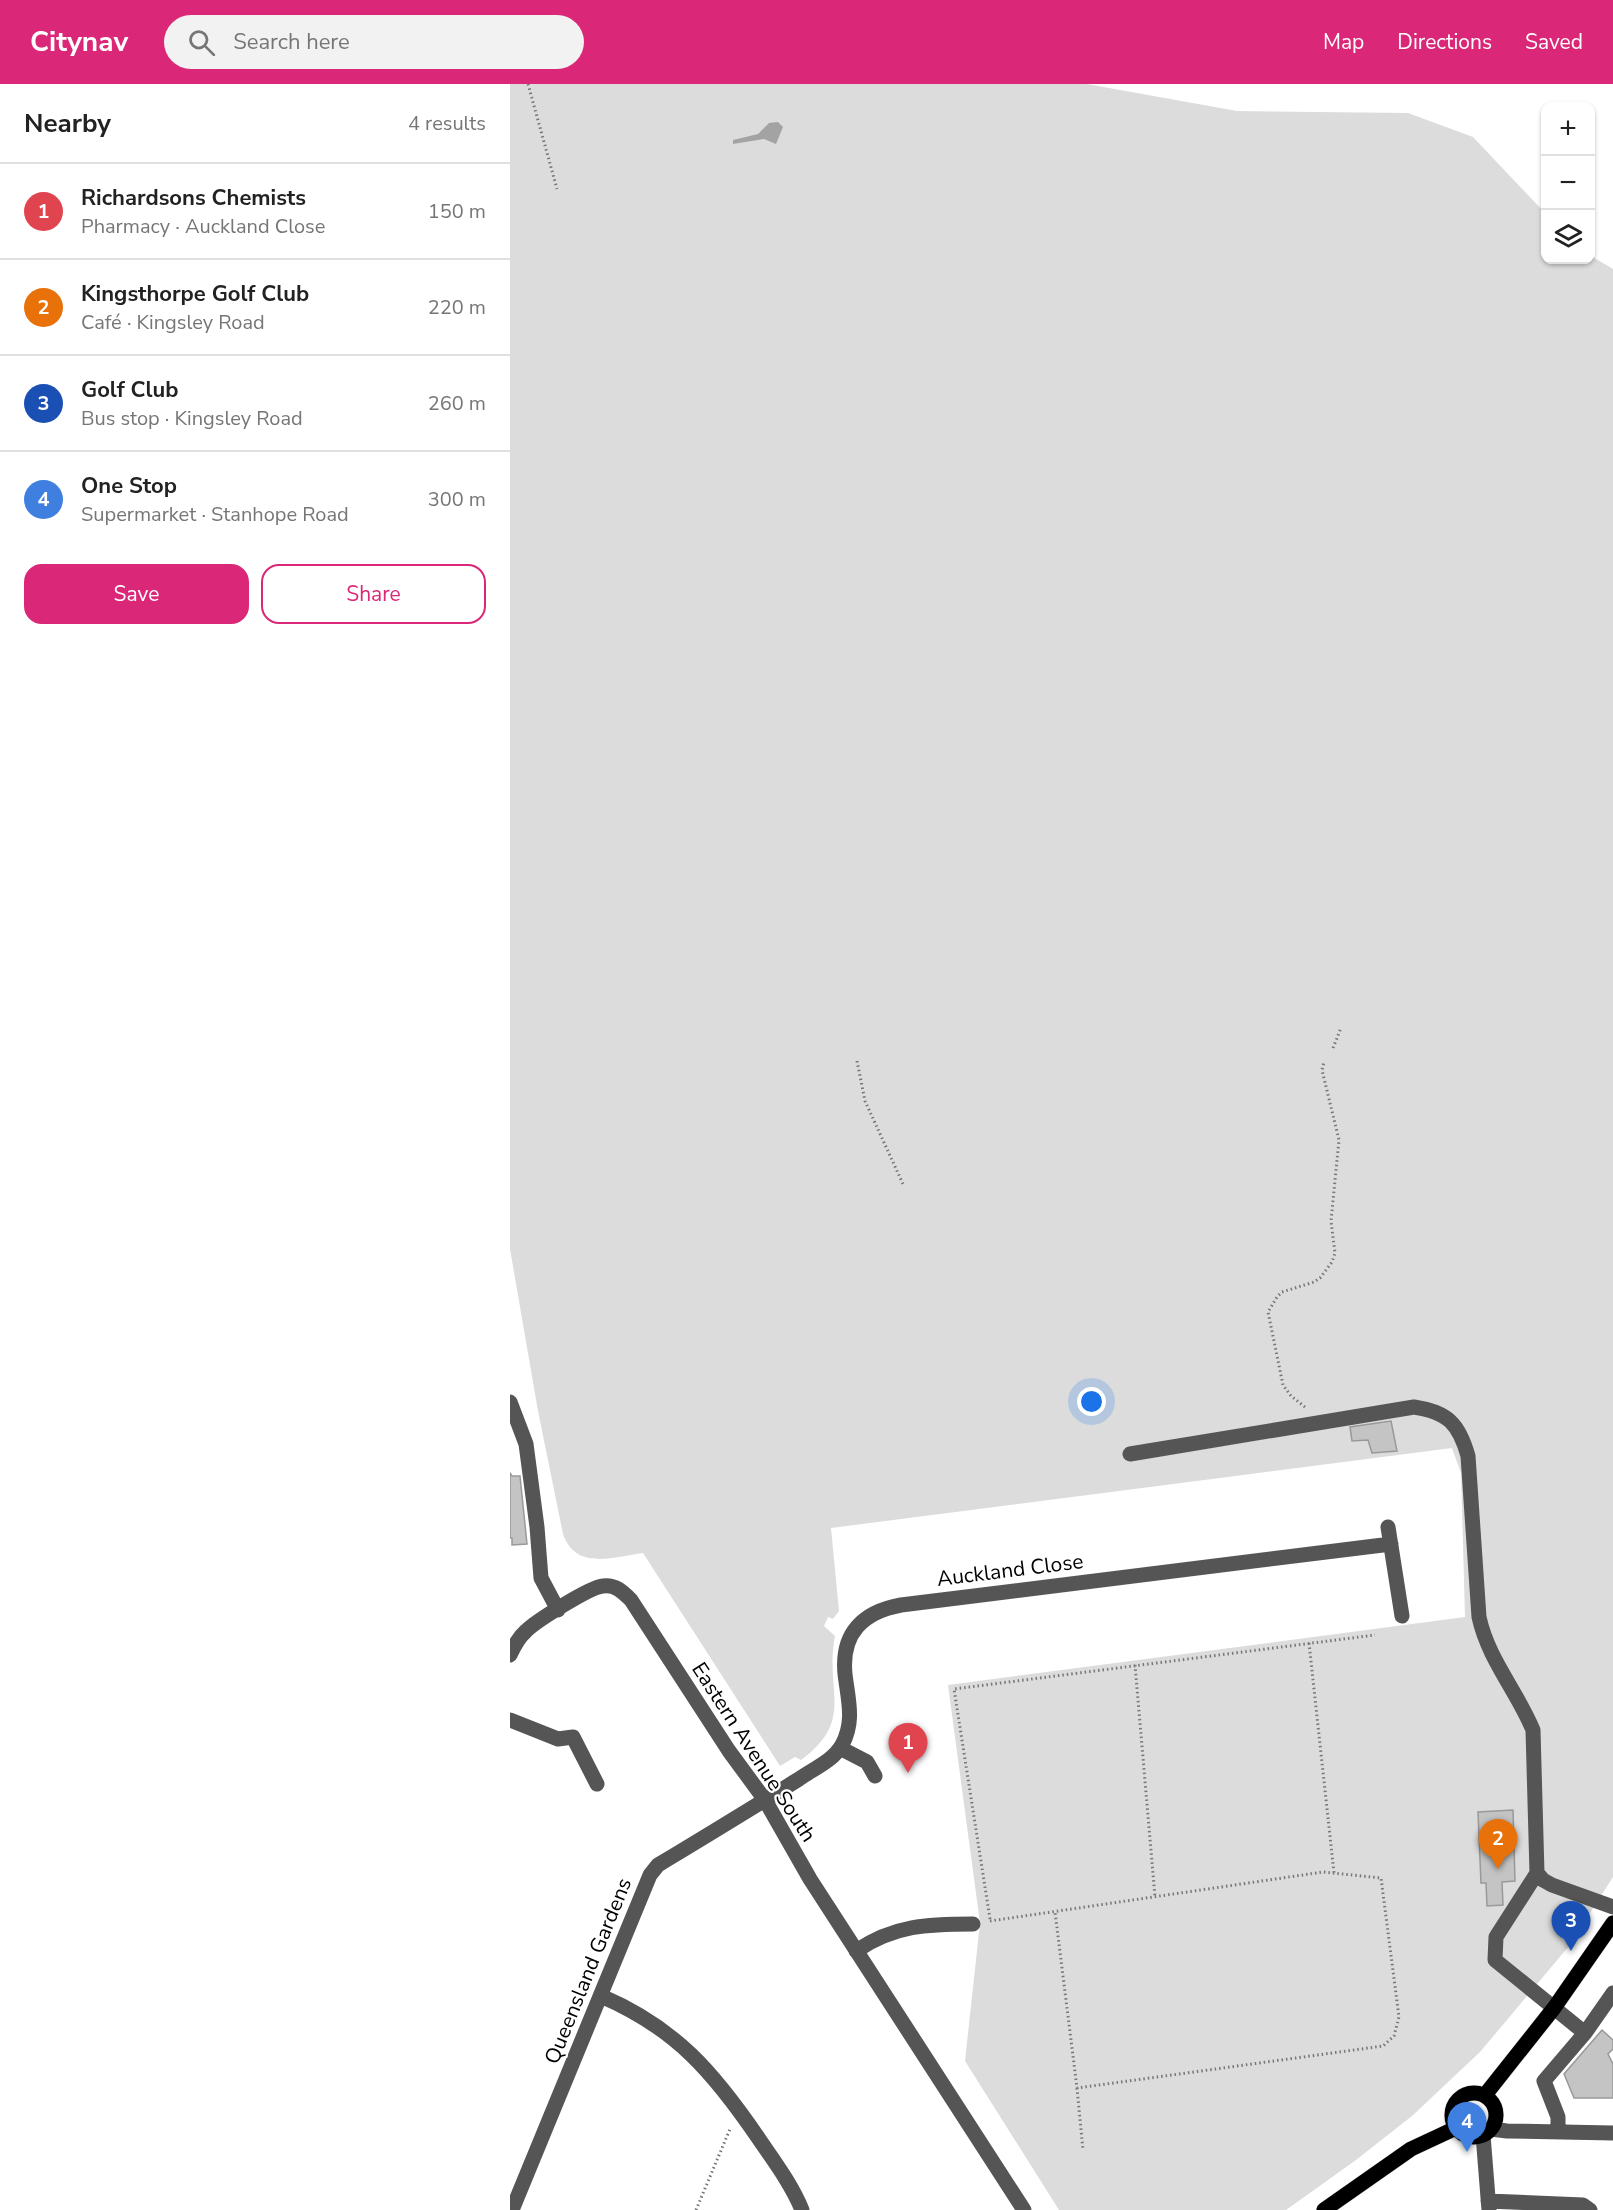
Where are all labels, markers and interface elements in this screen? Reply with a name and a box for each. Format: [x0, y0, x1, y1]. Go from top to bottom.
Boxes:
search box [164, 15, 584, 69]
text: Citynav [30, 23, 128, 61]
icon: search [185, 26, 218, 59]
text: Search here [233, 27, 350, 57]
text: Map [1323, 28, 1364, 56]
text: Directions [1397, 28, 1492, 56]
text: Saved [1525, 28, 1583, 56]
map controls [1541, 102, 1595, 264]
button: + [1541, 102, 1595, 156]
text: Nearby [24, 106, 111, 141]
text: 4 results [408, 110, 486, 137]
button: − [1541, 156, 1595, 210]
text: Richardsons Chemists [81, 183, 306, 213]
text: 1 [38, 198, 50, 225]
text: 150 m [428, 198, 486, 225]
button: layers [1541, 210, 1595, 264]
text: Pharmacy · Auckland Close [81, 213, 325, 240]
text: Kingsthorpe Golf Club [81, 279, 309, 309]
text: 2 [38, 294, 50, 321]
text: 220 m [428, 294, 486, 321]
text: Café · Kingsley Road [81, 309, 265, 336]
text: Golf Club [81, 375, 179, 405]
text: 3 [38, 390, 50, 417]
text: 260 m [428, 390, 486, 417]
text: Bus stop · Kingsley Road [81, 405, 303, 432]
text: One Stop [81, 471, 177, 501]
text: 4 [38, 486, 50, 513]
text: 300 m [428, 486, 486, 513]
text: Supermarket · Stanhope Road [81, 501, 349, 528]
button: Save [24, 564, 249, 624]
button: Share [261, 564, 486, 624]
your location [1077, 1387, 1106, 1416]
street label: Auckland Close [935, 1547, 1085, 1593]
street label: Eastern Avenue South [685, 1657, 823, 1847]
pin: 1 [888, 1724, 928, 1773]
pin: 2 [1478, 1820, 1518, 1869]
street label: Queensland Gardens [538, 1874, 638, 2068]
pin: 3 [1552, 1902, 1590, 1951]
pin: 4 [1448, 2102, 1486, 2152]

